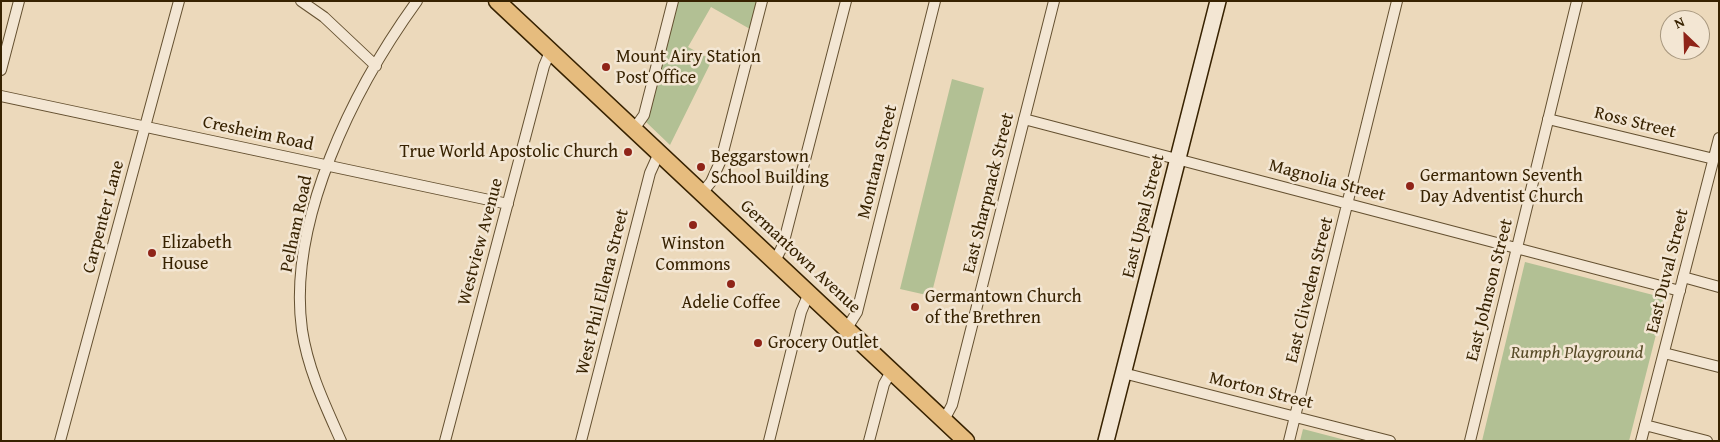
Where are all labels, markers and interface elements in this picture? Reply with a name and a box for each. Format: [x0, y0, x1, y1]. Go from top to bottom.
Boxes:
north arrow [1660, 10, 1710, 60]
text: N [1671, 11, 1688, 33]
place label: Mount Airy Station Post Office [616, 46, 761, 88]
marker: Mount Airy Station Post Office [600, 61, 612, 73]
street label: Ross Street [1592, 102, 1678, 144]
street label: Montana Street [853, 103, 903, 221]
street label: East Sharpnack Street [959, 111, 1019, 275]
street label: Cresheim Road [201, 112, 315, 156]
place label: True World Apostolic Church [399, 141, 618, 163]
marker: True World Apostolic Church [622, 146, 634, 158]
place label: Beggarstown School Building [711, 146, 829, 188]
street label: East Upsal Street [1118, 152, 1170, 280]
street label: Magnolia Street [1266, 155, 1388, 207]
street label: Carpenter Lane [79, 158, 129, 276]
marker: Beggarstown School Building [695, 161, 707, 173]
place label: Germantown Seventh Day Adventist Church [1420, 165, 1583, 208]
street label: Pelham Road [276, 174, 318, 274]
street label: Westview Avenue [454, 176, 508, 308]
marker: Germantown Seventh Day Adventist Church [1404, 180, 1416, 192]
street label: Germantown Avenue [735, 195, 865, 319]
street label: West Phil Ellena Street [572, 207, 634, 377]
street label: East Duval Street [1642, 207, 1694, 335]
street label: East Cliveden Street [1281, 215, 1339, 365]
street label: East Johnson Street [1462, 217, 1518, 363]
marker: Winston Commons [687, 219, 699, 231]
place label: Elizabeth House [162, 232, 232, 274]
place label: Winston Commons [656, 233, 730, 276]
marker: Elizabeth House [146, 247, 158, 259]
marker: Adelie Coffee [725, 278, 737, 290]
place label: Germantown Church of the Brethren [925, 286, 1081, 328]
place label: Adelie Coffee [682, 292, 780, 314]
marker: Germantown Church of the Brethren [909, 301, 921, 313]
place label: Grocery Outlet [768, 332, 879, 354]
marker: Grocery Outlet [752, 337, 764, 349]
park label: Rumph Playground [1511, 342, 1643, 364]
street label: Morton Street [1207, 368, 1315, 414]

